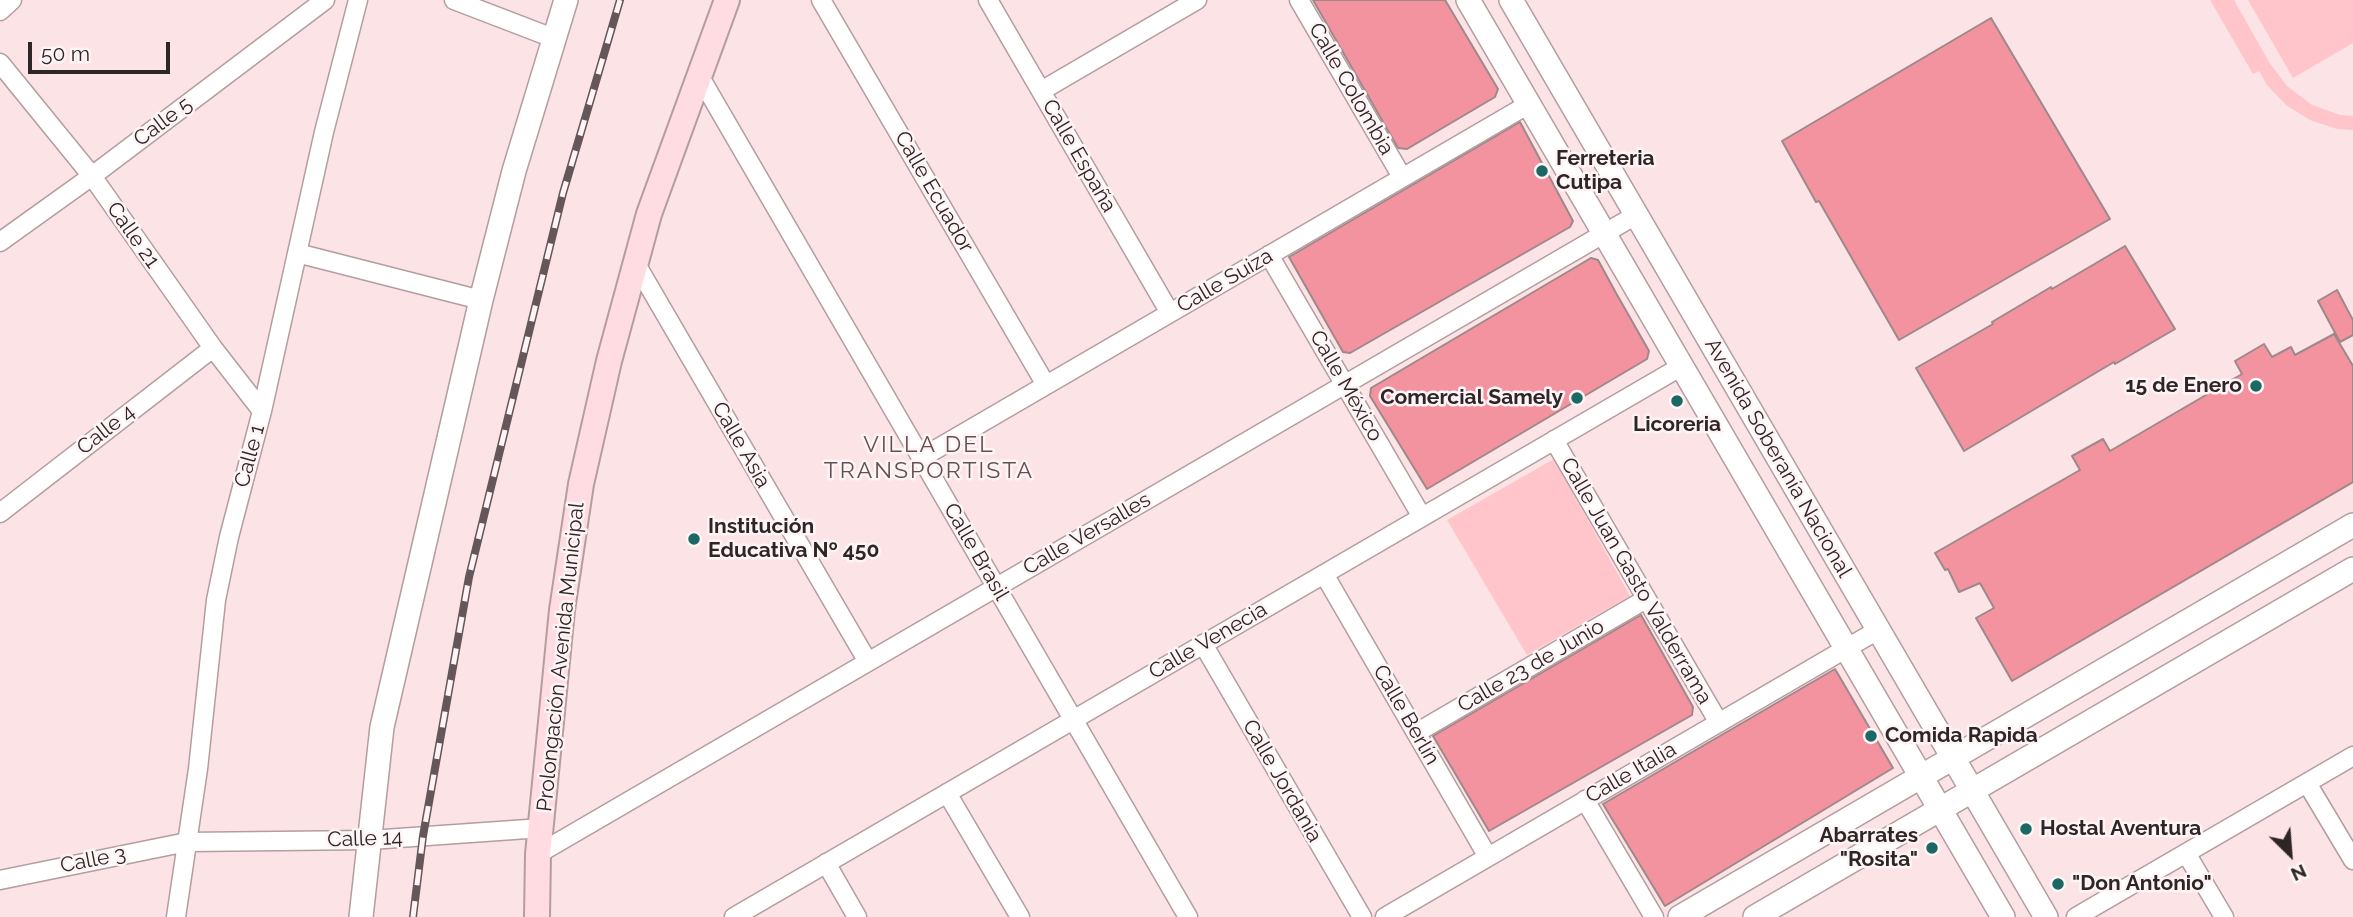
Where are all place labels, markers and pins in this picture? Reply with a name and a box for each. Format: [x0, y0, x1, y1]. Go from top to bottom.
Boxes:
place label: Ferreteria Cutipa [1556, 146, 1655, 196]
marker: Ferreteria Cutipa [1534, 163, 1550, 179]
place label: 15 de Enero [2125, 373, 2242, 399]
marker: 15 de Enero [2248, 378, 2264, 394]
place label: Comercial Samely [1380, 385, 1563, 411]
marker: Comercial Samely [1569, 390, 1585, 406]
marker: Licoreria [1669, 393, 1685, 409]
place label: Licoreria [1633, 412, 1721, 438]
place label: Institución Educativa Nº 450 [708, 514, 879, 564]
marker: Institución Educativa Nº 450 [686, 531, 702, 547]
place label: Comida Rapida [1885, 723, 2038, 749]
marker: Comida Rapida [1863, 728, 1879, 744]
place label: Hostal Aventura [2040, 816, 2201, 842]
marker: Hostal Aventura [2018, 821, 2034, 837]
place label: Abarrates "Rosita" [1819, 823, 1918, 873]
marker: Abarrates "Rosita" [1924, 840, 1940, 856]
place label: "Don Antonio" [2072, 871, 2212, 897]
marker: "Don Antonio" [2050, 876, 2066, 892]

